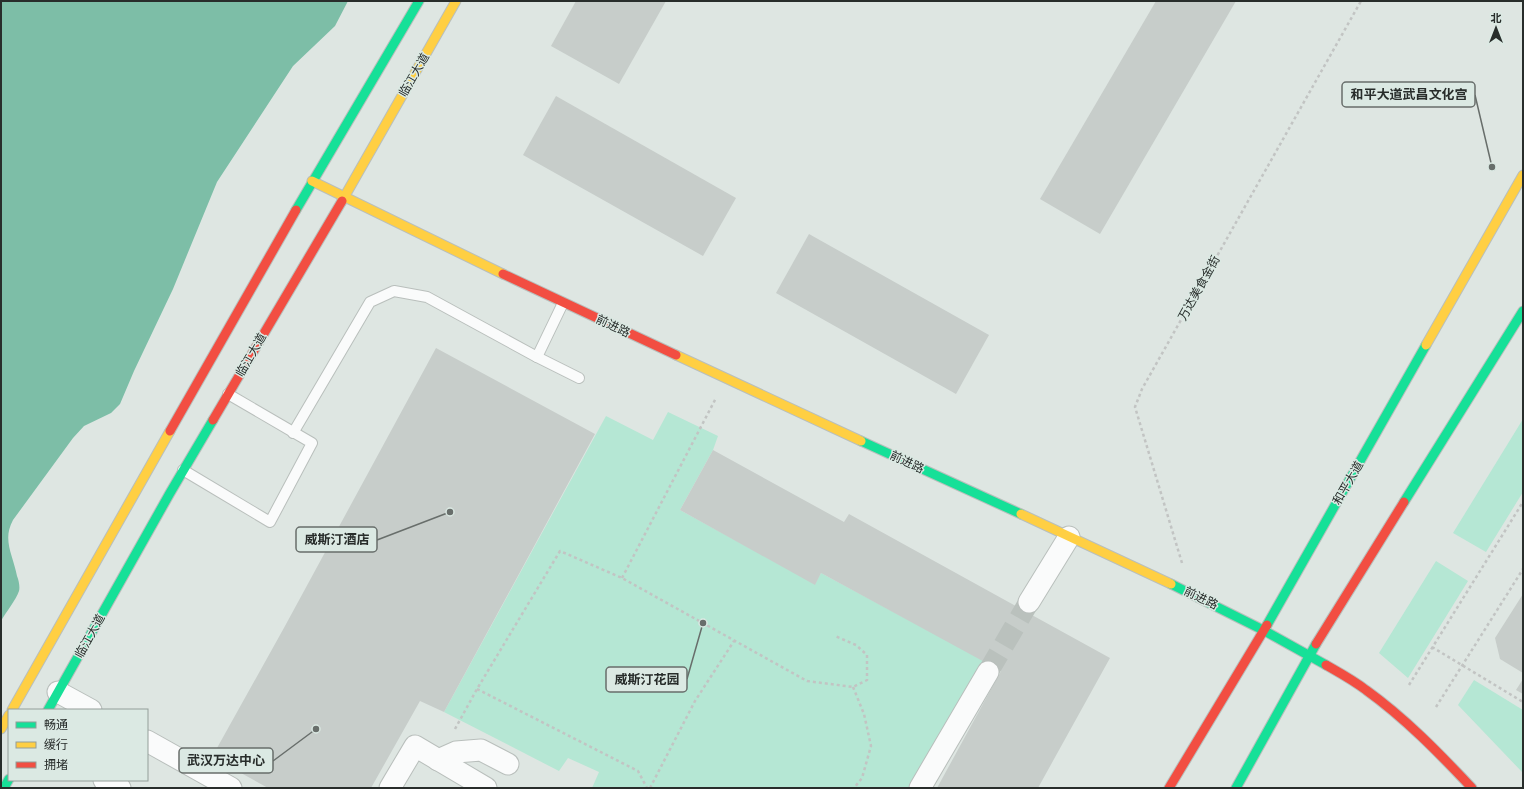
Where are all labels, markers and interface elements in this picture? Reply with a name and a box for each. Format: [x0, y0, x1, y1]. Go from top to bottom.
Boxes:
north arrow [1476, 8, 1516, 48]
text: 北 [1491, 11, 1502, 24]
street label: 临江大道 [395, 50, 431, 99]
callout: 和平大道武昌文化宫 [1342, 82, 1475, 107]
text: 和平大道武昌文化宫 [1350, 86, 1468, 102]
street label: 万达美食金街 [1175, 253, 1222, 322]
street label: 前进路 [594, 311, 633, 339]
street label: 临江大道 [232, 330, 268, 379]
street label: 前进路 [888, 447, 927, 475]
street label: 和平大道 [1329, 458, 1365, 507]
callout: 威斯汀酒店 [296, 527, 377, 552]
text: 威斯汀酒店 [304, 531, 370, 547]
street label: 前进路 [1182, 583, 1221, 611]
street label: 临江大道 [71, 611, 107, 660]
callout: 威斯汀花园 [606, 667, 687, 692]
text: 威斯汀花园 [614, 671, 680, 687]
legend [8, 709, 148, 781]
text: 畅通 [44, 717, 68, 731]
text: 缓行 [44, 737, 68, 751]
callout: 武汉万达中心 [179, 748, 273, 773]
text: 武汉万达中心 [187, 752, 265, 768]
text: 拥堵 [44, 757, 68, 771]

